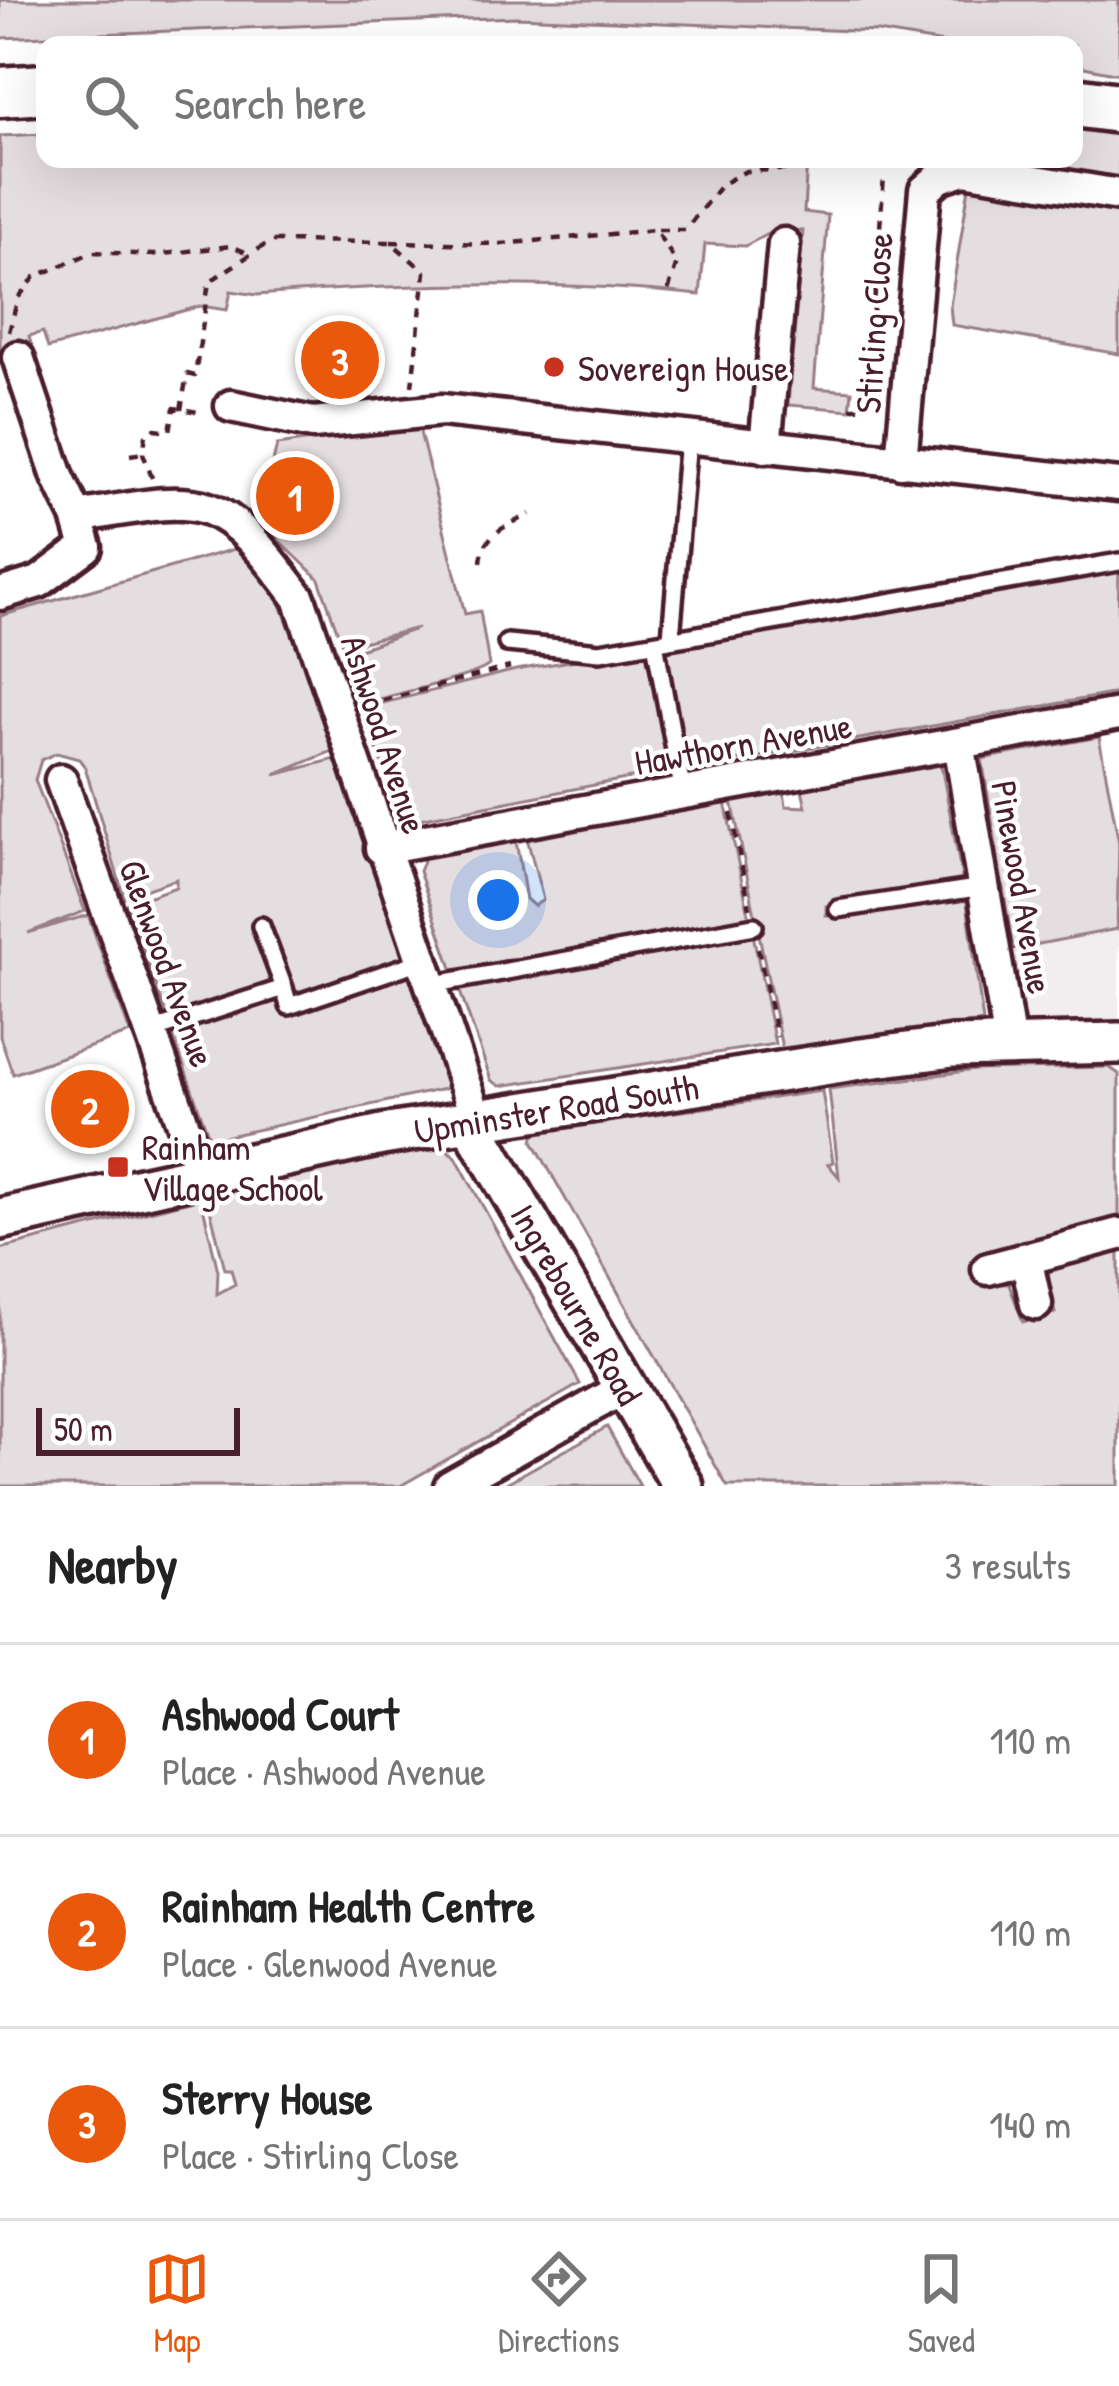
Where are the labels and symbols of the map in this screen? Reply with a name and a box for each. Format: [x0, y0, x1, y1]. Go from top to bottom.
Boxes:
street label: Stirling Close [842, 231, 904, 415]
pin: 3 [301, 315, 379, 405]
place label: Sovereign House [578, 343, 789, 392]
marker: Sovereign House [541, 354, 567, 380]
pin: 1 [256, 451, 334, 541]
street label: Ashwood Avenue [330, 629, 440, 839]
street label: Hawthorn Avenue [631, 700, 855, 786]
street label: Pinewood Avenue [980, 777, 1066, 997]
street label: Glenwood Avenue [108, 853, 228, 1073]
your location [468, 870, 528, 930]
street label: Upminster Road South [410, 1061, 702, 1155]
pin: 2 [51, 1064, 129, 1154]
place label: Rainham Village School [142, 1122, 323, 1212]
marker: Rainham Village School [105, 1154, 131, 1180]
street label: Ingrebourne Road [500, 1195, 654, 1413]
scale bar [36, 1402, 240, 1455]

